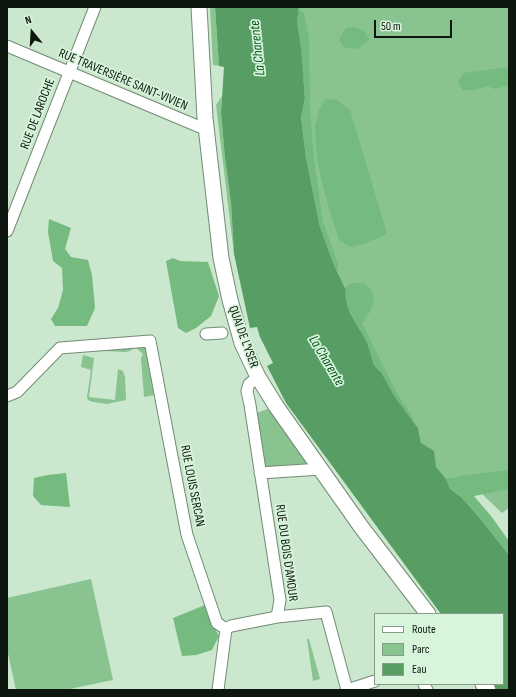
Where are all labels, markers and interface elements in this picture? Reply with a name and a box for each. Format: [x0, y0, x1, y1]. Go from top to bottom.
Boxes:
north arrow [12, 12, 52, 52]
scale bar [376, 12, 454, 38]
text: N [23, 13, 33, 27]
water label: La Charente [247, 19, 269, 77]
text: 50 m [381, 19, 401, 34]
street label: RUE TRAVERSIÈRE SAINT-VIVIEN [56, 46, 190, 114]
street label: RUE DE LAROCHE [17, 76, 59, 152]
street label: QUAI DE L'YSER [225, 304, 261, 370]
water label: La Charente [304, 333, 348, 389]
street label: RUE LOUIS SERCAN [176, 444, 208, 528]
street label: RUE DU BOIS D'AMOUR [271, 504, 301, 602]
legend [374, 613, 504, 685]
text: Route [412, 622, 436, 637]
text: Parc [412, 642, 430, 657]
text: Eau [412, 662, 426, 677]

